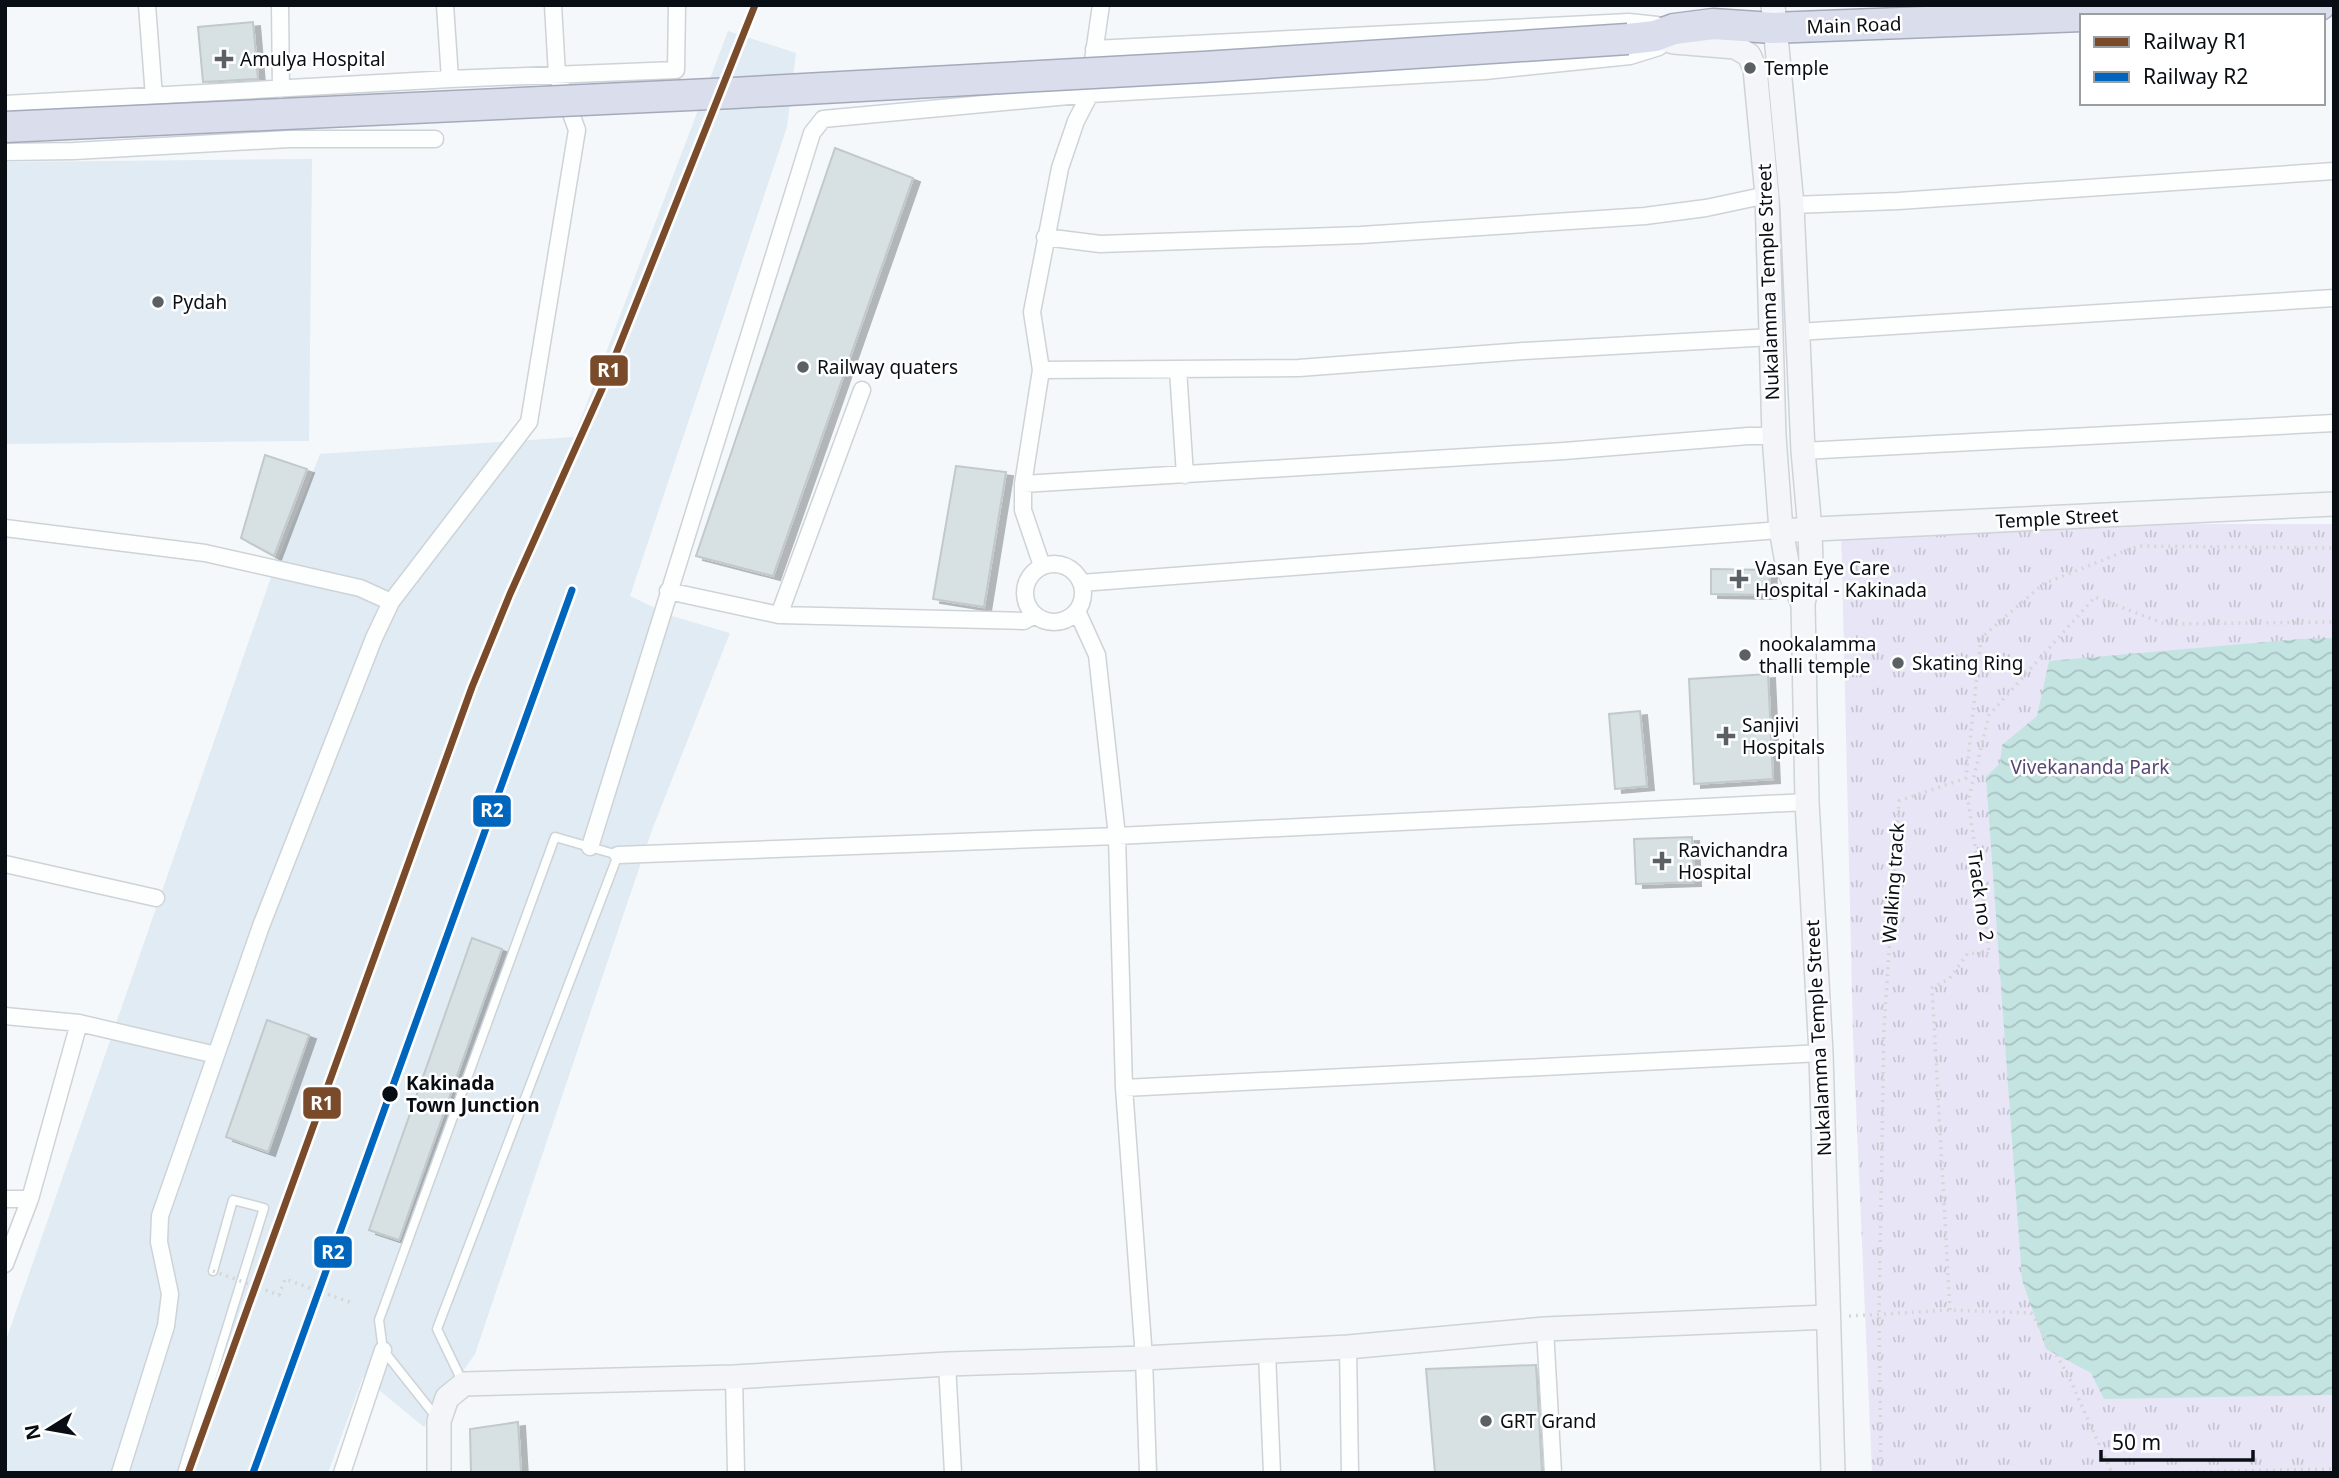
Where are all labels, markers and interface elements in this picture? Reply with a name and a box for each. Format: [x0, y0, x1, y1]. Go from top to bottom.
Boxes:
street label: Main Road [1806, 10, 1902, 40]
legend [2080, 14, 2325, 105]
text: Railway R1 [2143, 27, 2248, 55]
place label: Amulya Hospital [240, 46, 386, 72]
marker: Amulya Hospital [214, 49, 234, 69]
place label: Temple [1764, 55, 1829, 81]
marker: Temple [1742, 60, 1758, 76]
text: Railway R2 [2143, 62, 2248, 90]
street label: Nukalamma Temple Street [1751, 163, 1785, 401]
place label: Pydah [172, 289, 227, 315]
marker: Pydah [150, 294, 166, 310]
line badge: R1 [589, 354, 629, 387]
place label: Railway quaters [817, 354, 958, 380]
text: R1 [597, 357, 621, 383]
marker: Railway quaters [795, 359, 811, 375]
street label: Temple Street [1995, 502, 2119, 534]
place label: Vasan Eye Care Hospital - Kakinada [1755, 555, 1927, 603]
marker: Vasan Eye Care Hospital - Kakinada [1729, 569, 1749, 589]
place label: nookalamma thalli temple [1759, 631, 1876, 679]
marker: nookalamma thalli temple [1737, 647, 1753, 663]
place label: Skating Ring [1912, 650, 2024, 676]
marker: Skating Ring [1890, 655, 1906, 671]
place label: Sanjivi Hospitals [1742, 712, 1825, 760]
marker: Sanjivi Hospitals [1716, 726, 1736, 746]
park label: Vivekananda Park [2010, 754, 2170, 780]
line badge: R2 [472, 794, 512, 828]
text: R2 [480, 797, 504, 823]
street label: Walking track [1876, 822, 1910, 944]
place label: Ravichandra Hospital [1678, 837, 1788, 885]
street label: Track no 2 [1962, 849, 2000, 943]
marker: Ravichandra Hospital [1652, 851, 1672, 871]
street label: Nukalamma Temple Street [1799, 919, 1837, 1157]
place label: Kakinada Town Junction [406, 1070, 540, 1118]
marker: Kakinada Town Junction [380, 1084, 400, 1104]
line badge: R1 [302, 1086, 342, 1120]
text: R1 [310, 1090, 334, 1116]
line badge: R2 [313, 1235, 353, 1269]
text: R2 [321, 1239, 345, 1265]
north arrow [14, 1394, 84, 1464]
place label: GRT Grand [1500, 1408, 1597, 1434]
marker: GRT Grand [1478, 1413, 1494, 1429]
scale bar [2101, 1418, 2253, 1462]
text: N [18, 1422, 47, 1442]
text: 50 m [2112, 1428, 2161, 1456]

